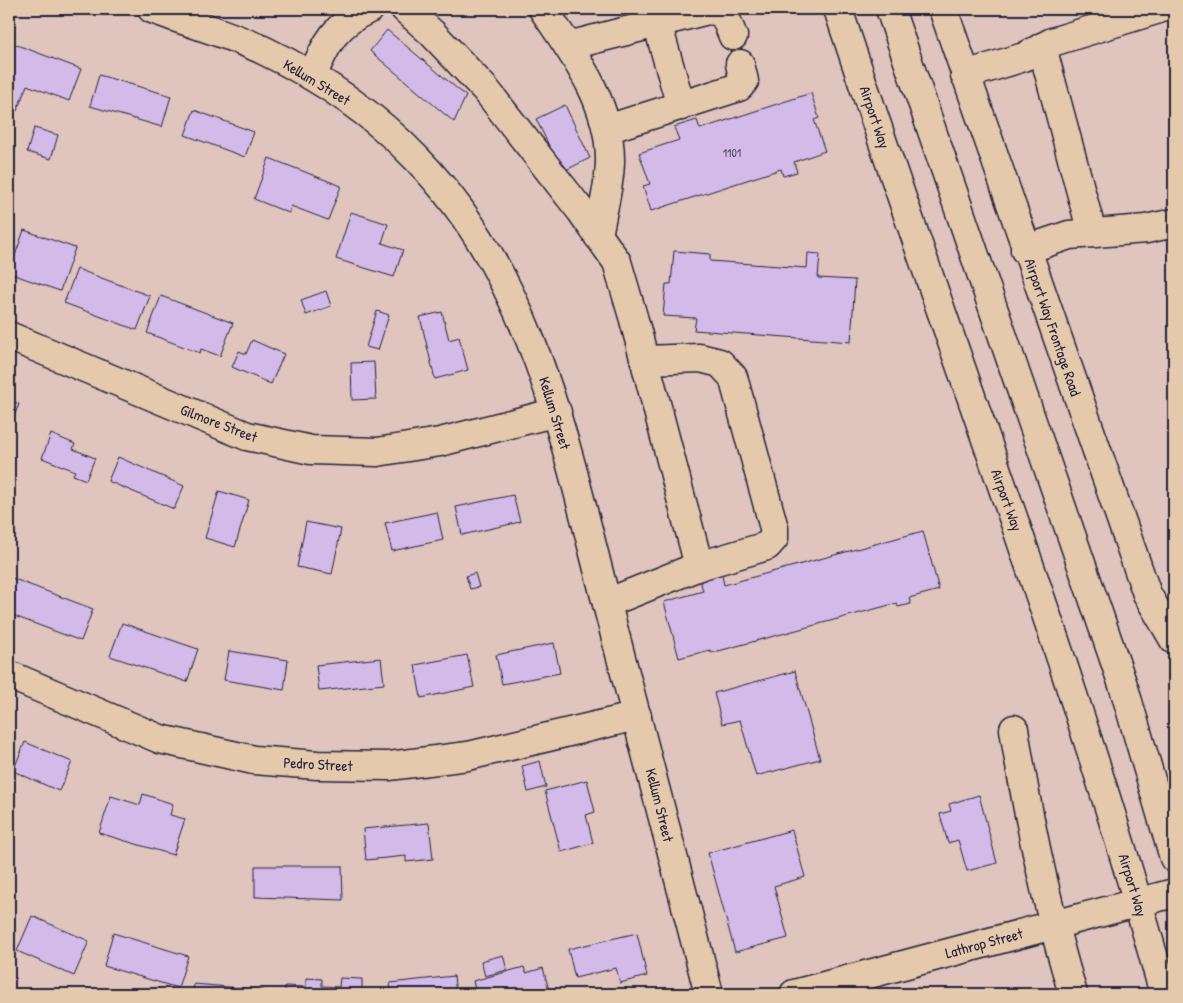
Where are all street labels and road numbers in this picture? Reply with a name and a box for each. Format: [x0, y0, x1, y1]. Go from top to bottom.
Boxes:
street label: Kellum Street [280, 54, 355, 111]
street label: Airport Way [855, 83, 895, 151]
street label: Airport Way Frontage Road [1020, 255, 1086, 399]
street label: Kellum Street [534, 374, 576, 453]
street label: Gilmore Street [177, 399, 261, 448]
street label: Airport Way [986, 466, 1028, 534]
street label: Pedro Street [283, 752, 354, 776]
street label: Kellum Street [641, 766, 679, 845]
street label: Airport Way [1113, 851, 1153, 919]
street label: Lathrop Street [943, 922, 1026, 963]

